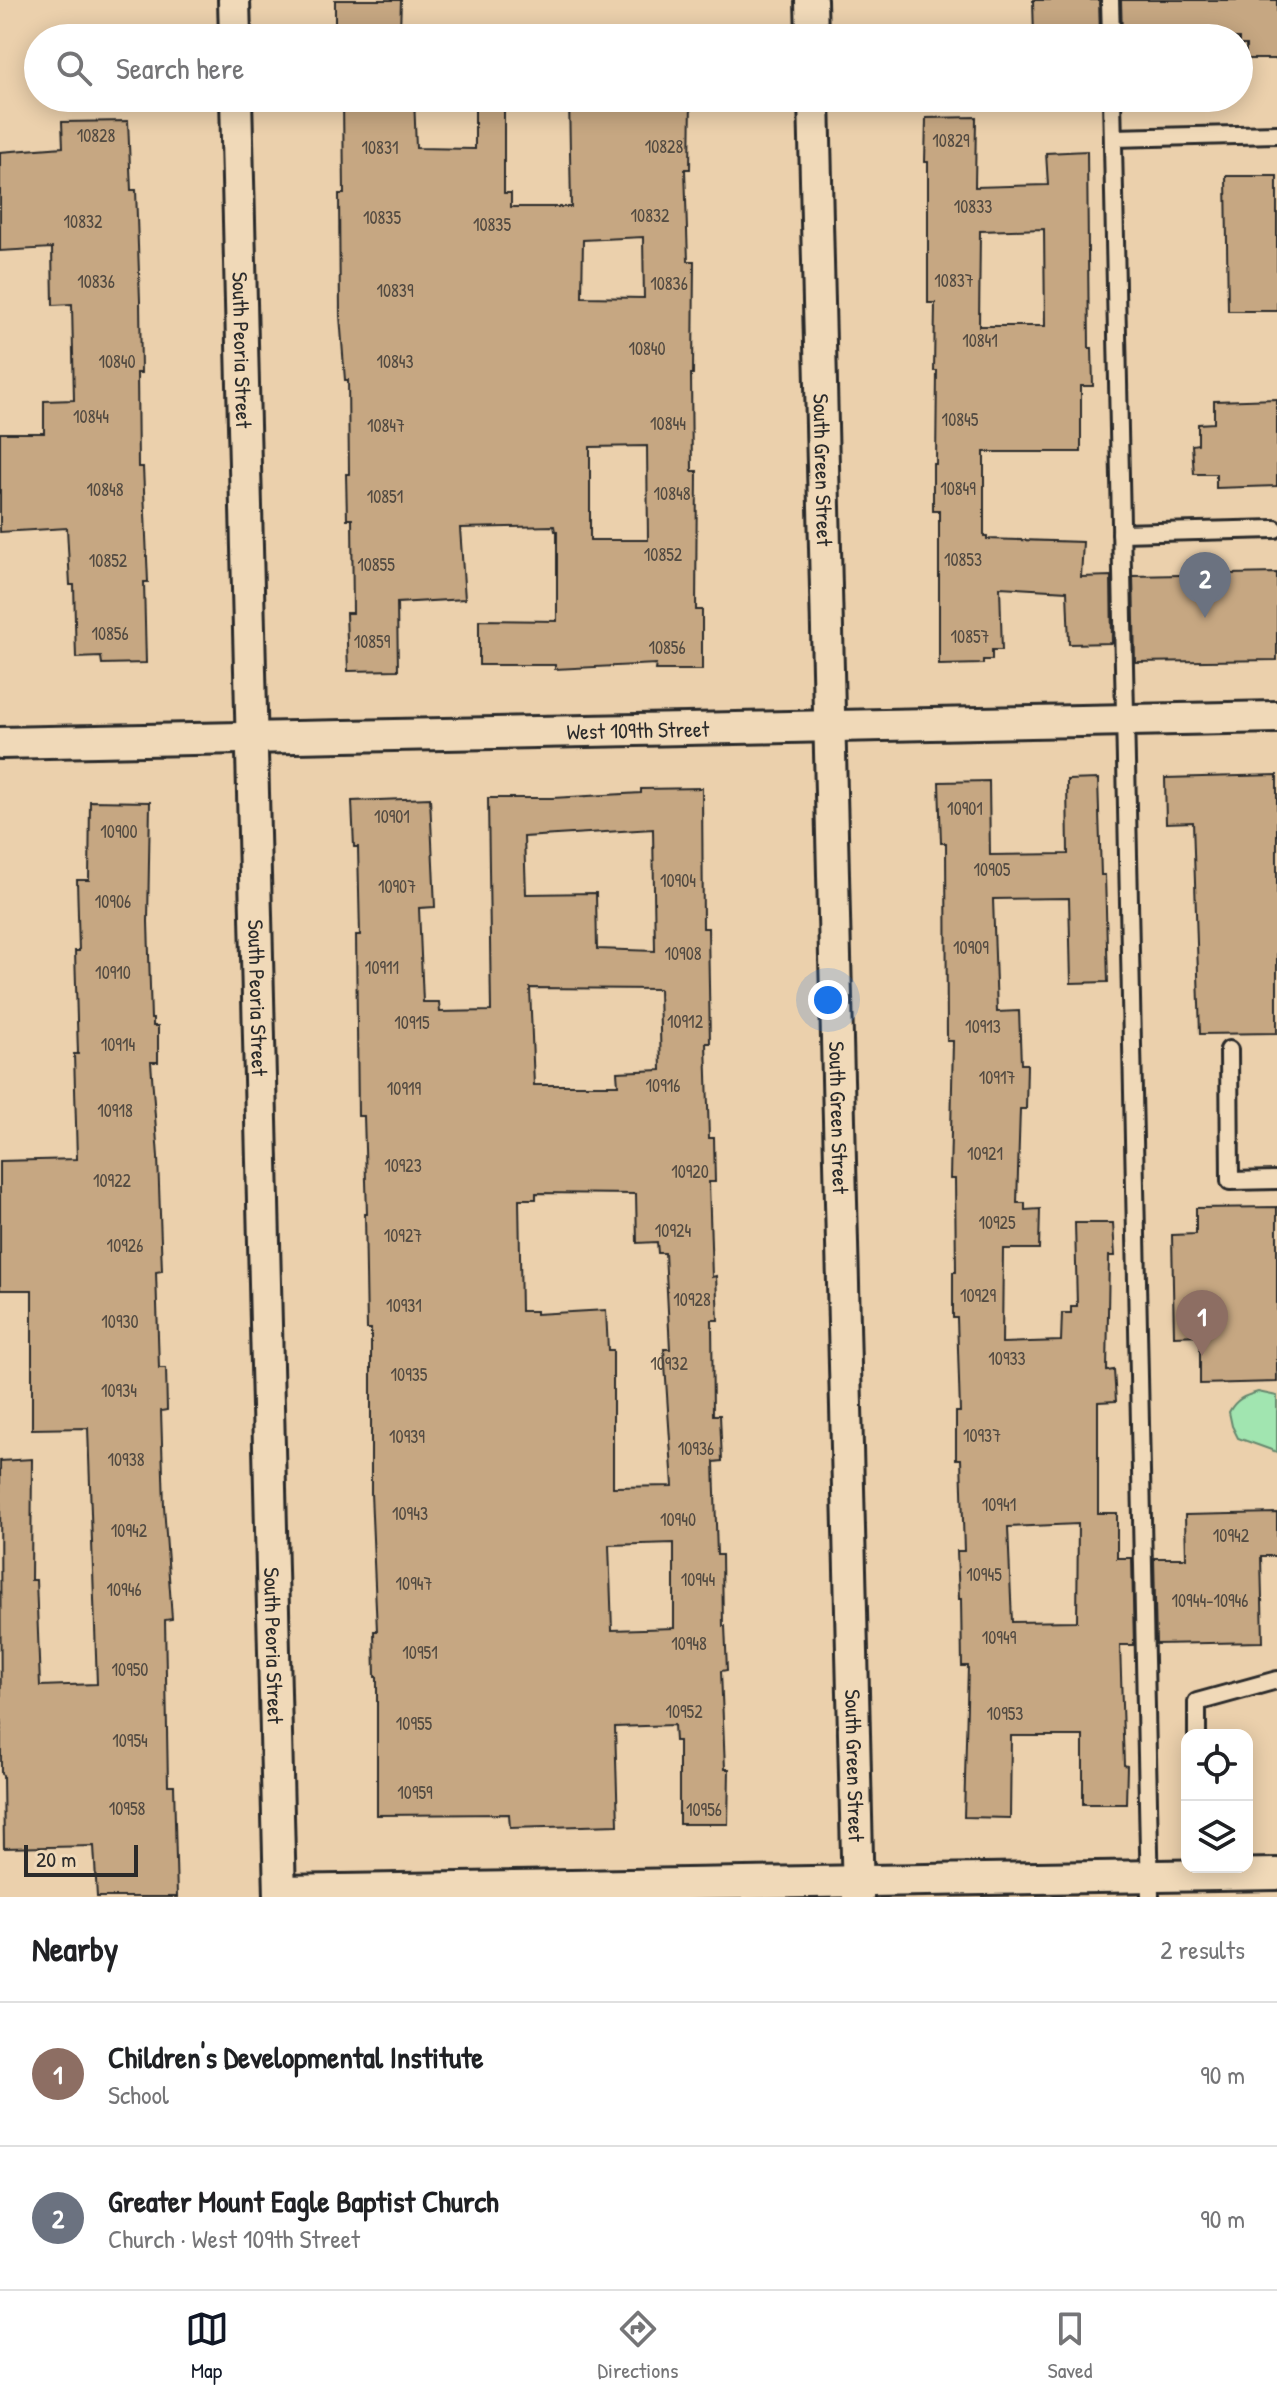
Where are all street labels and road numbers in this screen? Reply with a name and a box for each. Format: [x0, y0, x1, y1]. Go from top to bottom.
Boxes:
street label: South Peoria Street [225, 271, 259, 429]
street label: South Green Street [806, 393, 840, 547]
street label: West 109th Street [566, 714, 710, 746]
street label: South Peoria Street [241, 919, 275, 1077]
street label: South Green Street [822, 1041, 856, 1195]
street label: South Peoria Street [257, 1567, 291, 1724]
street label: South Green Street [838, 1689, 872, 1843]

